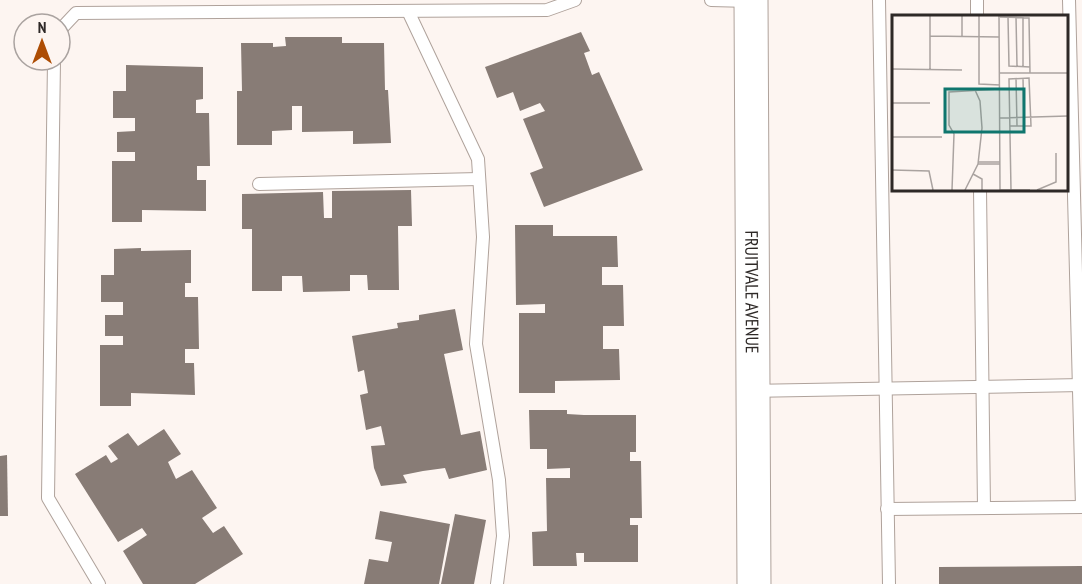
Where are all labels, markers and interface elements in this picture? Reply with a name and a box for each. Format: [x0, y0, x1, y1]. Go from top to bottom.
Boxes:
north arrow [12, 12, 72, 72]
inset map [892, 15, 1067, 190]
text: N [38, 17, 46, 37]
street label: FRUITVALE AVENUE [741, 230, 764, 354]

